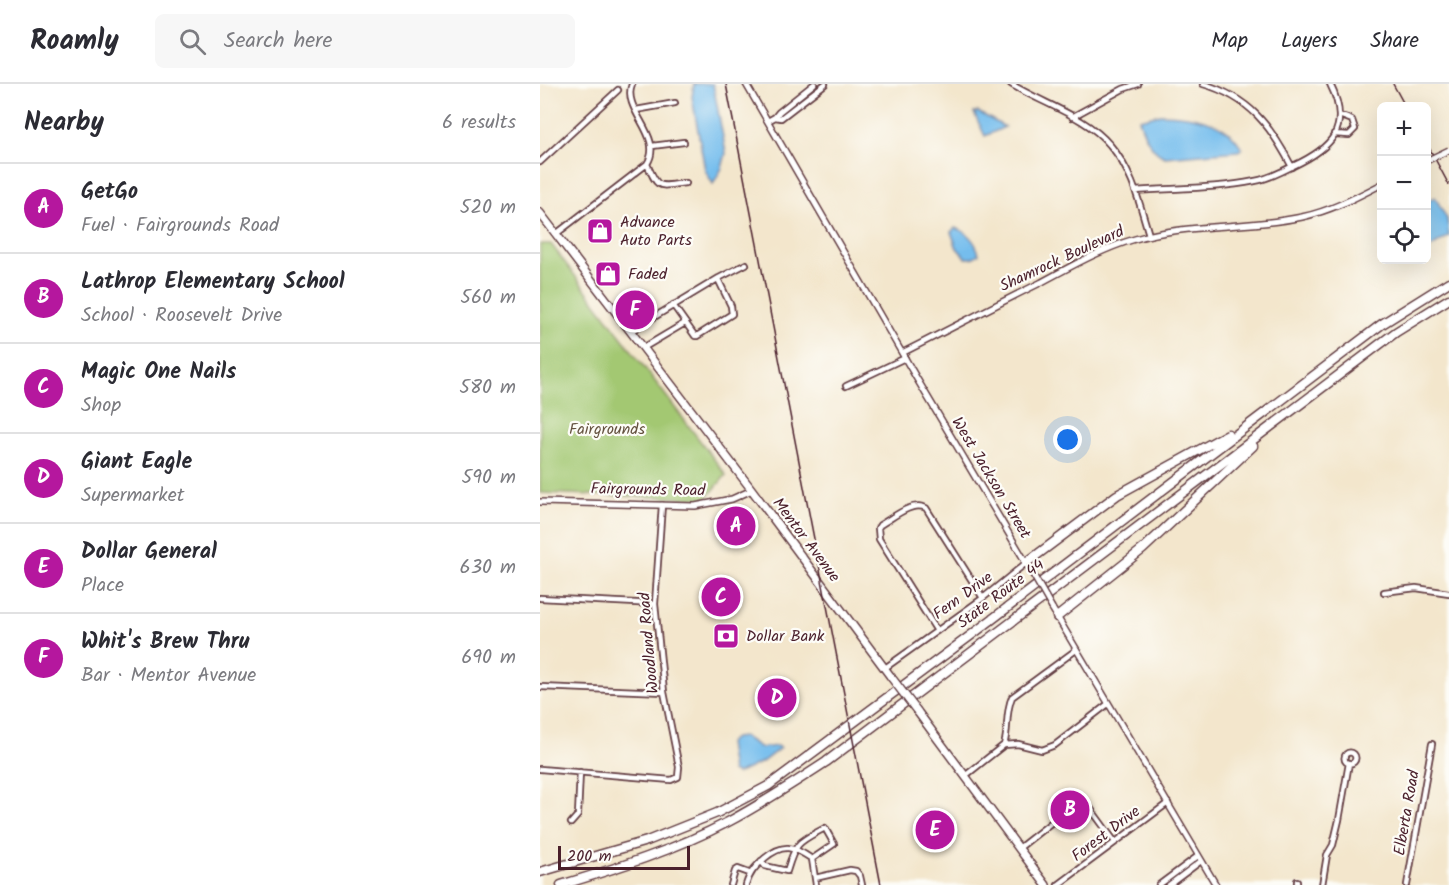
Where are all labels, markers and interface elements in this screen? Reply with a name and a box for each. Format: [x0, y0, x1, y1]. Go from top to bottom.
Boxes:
search box [155, 14, 575, 68]
text: Roamly [30, 19, 119, 64]
text: Search here [224, 24, 332, 59]
icon: search [176, 25, 209, 58]
text: Map [1211, 25, 1248, 58]
text: Layers [1281, 25, 1337, 58]
text: Share [1370, 25, 1419, 58]
text: Nearby [24, 102, 104, 144]
map controls [1377, 102, 1431, 264]
button: + [1377, 102, 1431, 156]
text: 6 results [442, 107, 516, 139]
button: − [1377, 156, 1431, 210]
text: GetGo [81, 175, 138, 210]
text: A [37, 192, 50, 224]
text: 520 m [460, 192, 516, 224]
text: Fuel · Fairgrounds Road [81, 210, 279, 242]
place label: Advance Auto Parts [620, 210, 692, 253]
button: locate [1377, 210, 1431, 264]
shop icon: Advance Auto Parts [585, 216, 615, 246]
street label: Shamrock Boulevard [996, 219, 1129, 299]
shop icon: Faded [593, 259, 623, 289]
place label: Faded [628, 262, 668, 287]
text: Lathrop Elementary School [81, 265, 345, 300]
text: B [37, 282, 50, 314]
text: 560 m [460, 282, 516, 314]
pin: F [616, 288, 655, 332]
text: School · Roosevelt Drive [81, 300, 282, 332]
text: Magic One Nails [81, 355, 236, 390]
text: C [37, 372, 50, 404]
text: 580 m [459, 372, 516, 404]
text: Shop [81, 390, 121, 422]
street label: West Jackson Street [945, 412, 1038, 544]
park label: Fairgrounds [569, 417, 645, 442]
your location [1053, 425, 1082, 454]
text: Giant Eagle [81, 445, 192, 480]
text: D [37, 462, 50, 494]
text: 590 m [462, 462, 516, 494]
street label: Fairgrounds Road [590, 477, 707, 504]
text: Supermarket [81, 480, 184, 512]
street label: Mentor Avenue [766, 492, 846, 588]
pin: A [716, 504, 756, 548]
text: Dollar General [81, 535, 217, 570]
text: E [38, 552, 49, 584]
text: 630 m [460, 552, 516, 584]
street label: State Route 44 [952, 553, 1050, 635]
street label: Fern Drive [928, 566, 998, 626]
text: Place [81, 570, 124, 602]
pin: C [702, 574, 741, 620]
street label: Woodland Road [632, 590, 666, 695]
bank icon: Dollar Bank [711, 621, 741, 651]
place label: Dollar Bank [746, 624, 825, 649]
text: Whit's Brew Thru [81, 625, 249, 660]
text: F [38, 642, 49, 674]
text: 690 m [461, 642, 516, 674]
text: Bar · Mentor Avenue [81, 660, 256, 692]
pin: D [758, 676, 796, 720]
street label: Elberta Road [1387, 767, 1427, 858]
pin: B [1050, 788, 1090, 832]
street label: Forest Drive [1066, 800, 1146, 868]
pin: E [916, 808, 954, 852]
scale bar [558, 843, 690, 870]
text: 200 m [567, 844, 611, 869]

